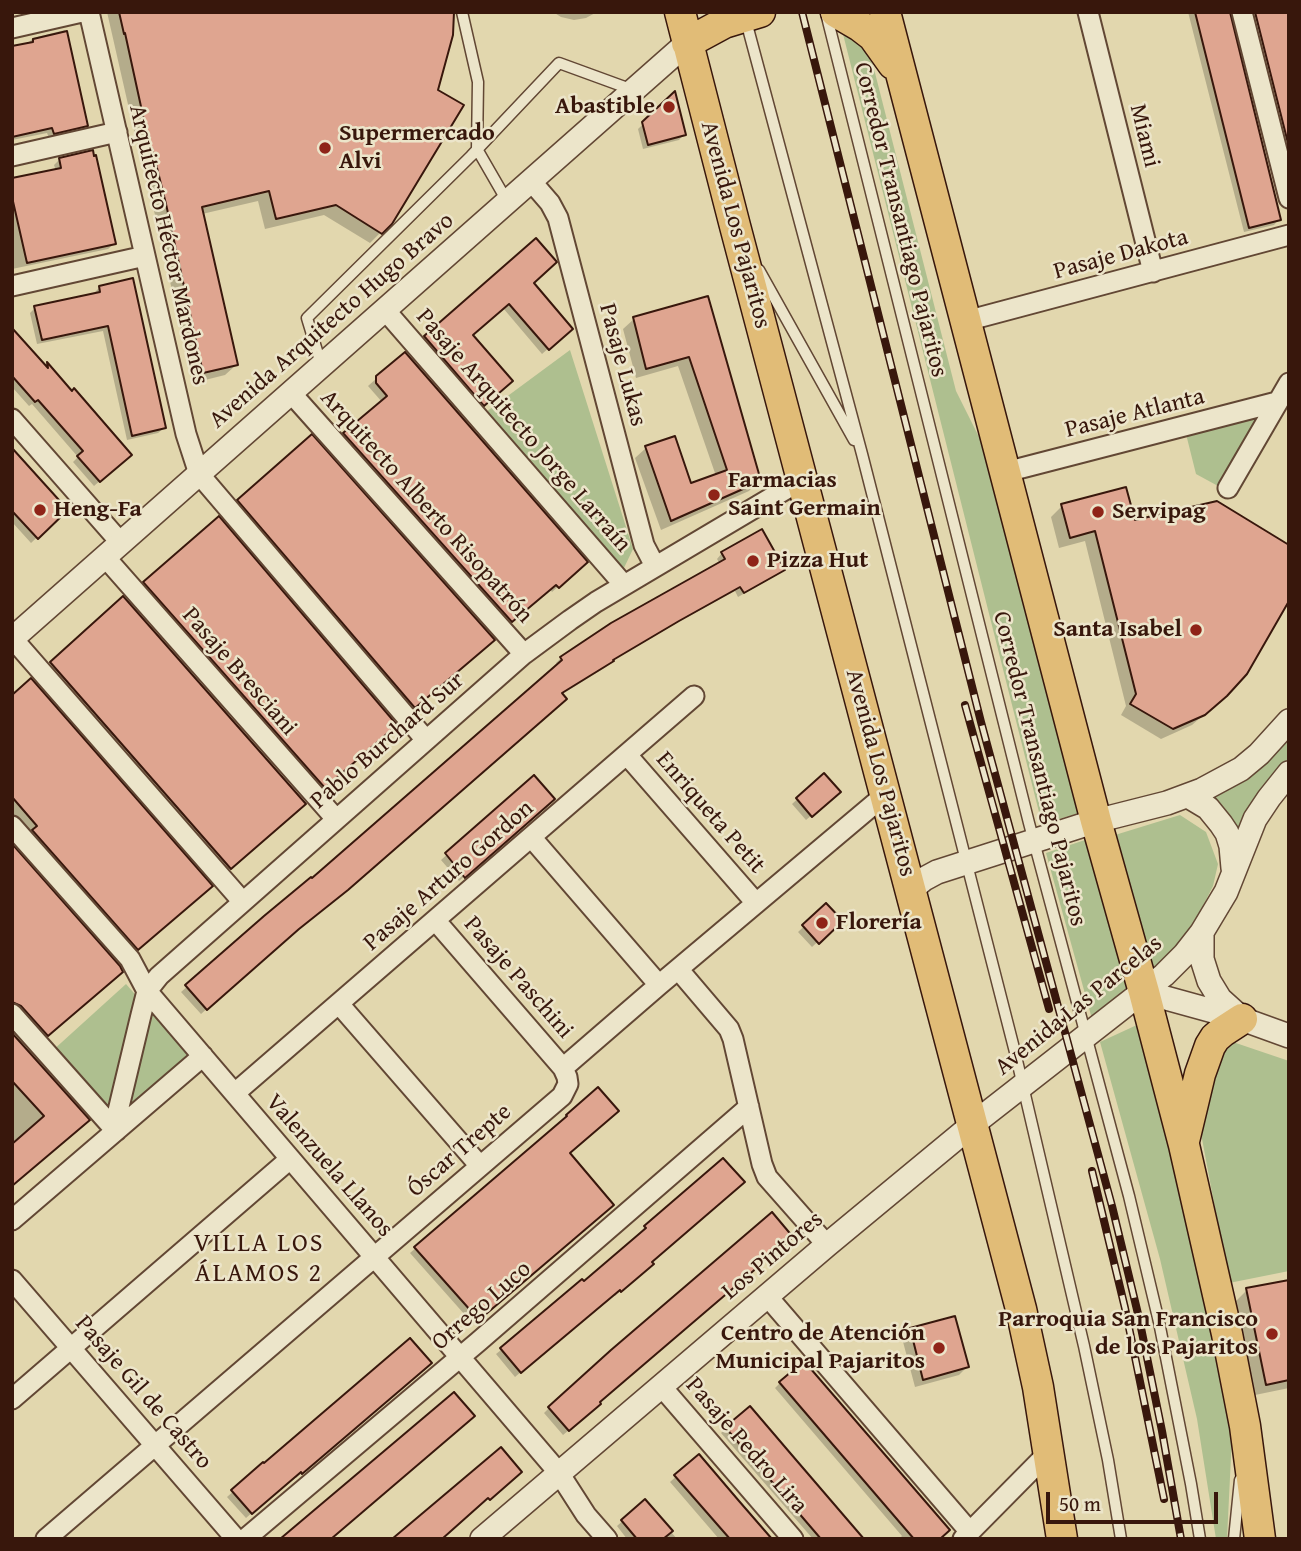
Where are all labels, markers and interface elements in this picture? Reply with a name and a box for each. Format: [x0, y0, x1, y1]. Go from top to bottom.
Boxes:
street label: Corredor Transantiago Pajaritos [847, 60, 953, 380]
place label: Abastible [555, 93, 655, 121]
marker: Abastible [661, 99, 677, 115]
street label: Miami [1122, 101, 1166, 171]
street label: Arquitecto Héctor Mardones [122, 102, 214, 388]
street label: Avenida Los Pajaritos [693, 118, 777, 332]
place label: Supermercado Alvi [339, 120, 495, 176]
marker: Supermercado Alvi [317, 140, 333, 156]
street label: Avenida Arquitecto Hugo Bravo [204, 207, 460, 435]
street label: Pasaje Dakota [1051, 223, 1191, 287]
street label: Pasaje Lukas [592, 300, 652, 430]
street label: Pasaje Arquitecto Jorge Larraín [409, 303, 637, 559]
street label: Pasaje Atlanta [1062, 383, 1208, 445]
street label: Arquitecto Alberto Risopatrón [313, 384, 539, 630]
place label: Farmacias Saint Germain [728, 467, 881, 523]
marker: Farmacias Saint Germain [706, 487, 722, 503]
place label: Heng-Fa [54, 496, 142, 524]
place label: Servipag [1112, 498, 1206, 526]
marker: Heng-Fa [32, 502, 48, 518]
marker: Servipag [1090, 504, 1106, 520]
place label: Pizza Hut [767, 547, 868, 575]
marker: Pizza Hut [745, 553, 761, 569]
street label: Pasaje Bresciani [175, 602, 303, 742]
street label: Corredor Transantiago Pajaritos [986, 609, 1092, 929]
place label: Santa Isabel [1053, 616, 1182, 644]
marker: Santa Isabel [1188, 622, 1204, 638]
street label: Pablo Burchard Sur [305, 666, 471, 816]
street label: Avenida Los Pajaritos [838, 666, 922, 880]
street label: Enriqueta Petit [649, 746, 771, 880]
street label: Pasaje Arturo Gordon [358, 794, 540, 958]
place label: Florería [836, 909, 922, 937]
street label: Pasaje Paschini [457, 911, 579, 1045]
marker: Florería [814, 915, 830, 931]
street label: Avenida Las Parcelas [990, 930, 1168, 1082]
street label: Valenzuela Llanos [259, 1089, 399, 1243]
street label: Óscar Trepte [402, 1098, 518, 1204]
street label: Los Pintores [717, 1205, 829, 1307]
district label: VILLA LOS ÁLAMOS 2 [195, 1228, 323, 1290]
street label: Orrego Luco [426, 1255, 538, 1357]
place label: Parroquia San Francisco de los Pajaritos [998, 1306, 1258, 1362]
street label: Pasaje Gil de Castro [68, 1310, 218, 1476]
place label: Centro de Atención Municipal Pajaritos [715, 1320, 925, 1376]
marker: Parroquia San Francisco de los Pajaritos [1264, 1326, 1280, 1342]
marker: Centro de Atención Municipal Pajaritos [931, 1340, 947, 1356]
street label: Pasaje Pedro Lira [679, 1372, 813, 1520]
scale bar [1049, 1478, 1220, 1522]
text: 50 m [1059, 1488, 1101, 1519]

